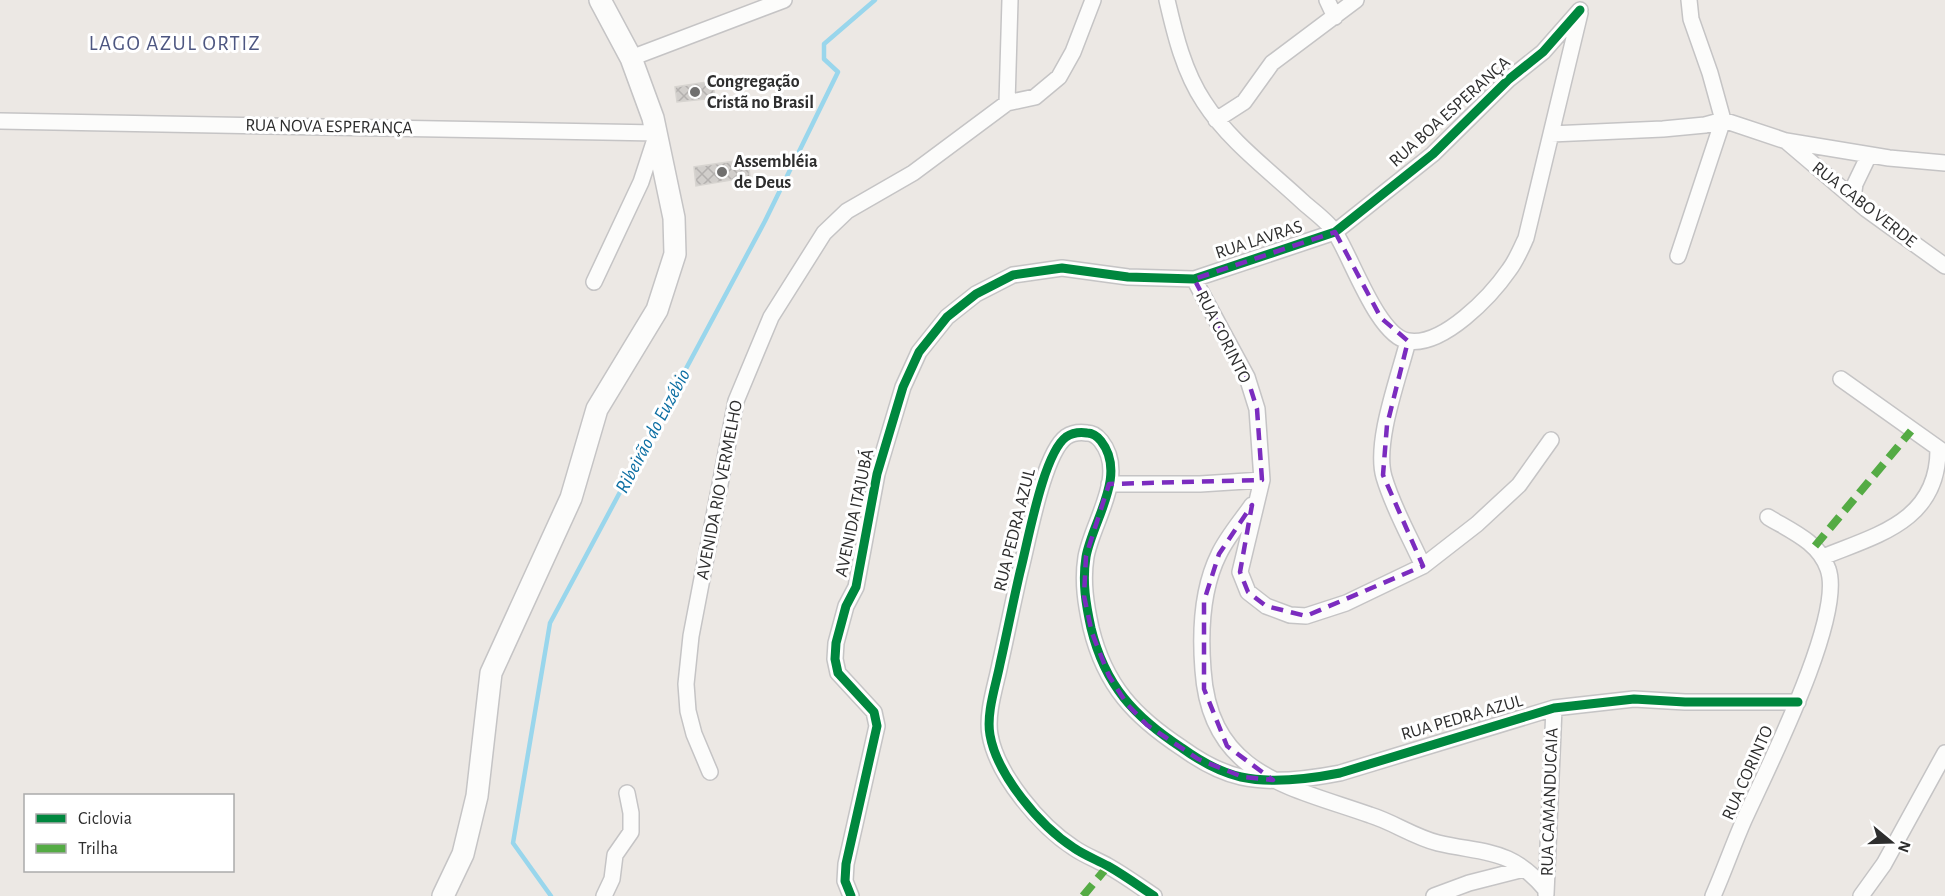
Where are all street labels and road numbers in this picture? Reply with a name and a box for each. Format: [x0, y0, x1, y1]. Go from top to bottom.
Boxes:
street label: RUA BOA ESPERANÇA [1386, 53, 1514, 171]
street label: RUA NOVA ESPERANÇA [245, 117, 414, 137]
street label: RUA CABO VERDE [1808, 159, 1920, 251]
street label: RUA LAVRAS [1213, 217, 1305, 263]
street label: RUA CORINTO [1192, 288, 1254, 386]
street label: AVENIDA RIO VERMELHO [694, 399, 746, 581]
street label: AVENIDA ITAJUBÁ [830, 446, 877, 579]
street label: RUA PEDRA AZUL [991, 466, 1039, 593]
street label: RUA PEDRA AZUL [1399, 692, 1525, 744]
street label: RUA CORINTO [1719, 723, 1777, 823]
street label: RUA CAMANDUCAIA [1538, 727, 1562, 877]

